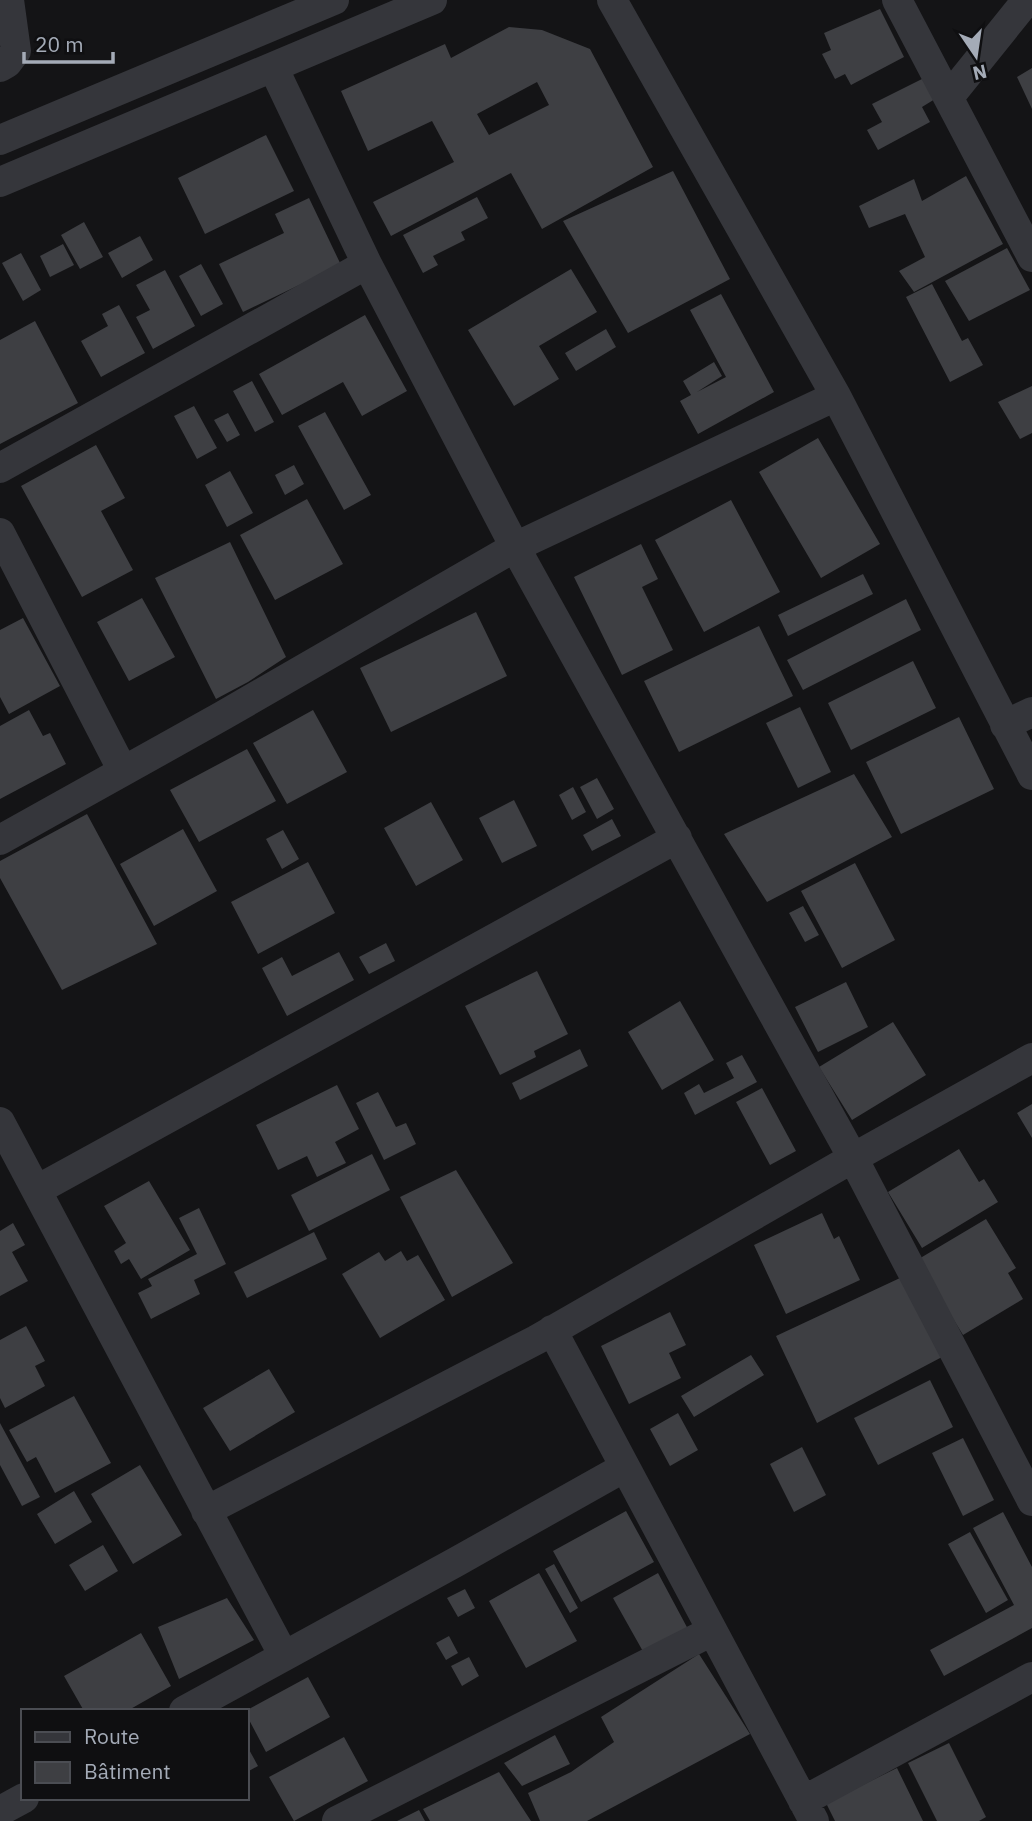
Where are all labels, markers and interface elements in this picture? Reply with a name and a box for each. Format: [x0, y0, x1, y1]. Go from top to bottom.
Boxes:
scale bar [24, 21, 114, 65]
north arrow [941, 21, 1011, 91]
text: 20 m [35, 30, 84, 58]
text: N [970, 59, 989, 86]
legend [21, 1709, 248, 1800]
text: Route [84, 1722, 140, 1750]
text: Bâtiment [84, 1757, 171, 1785]

